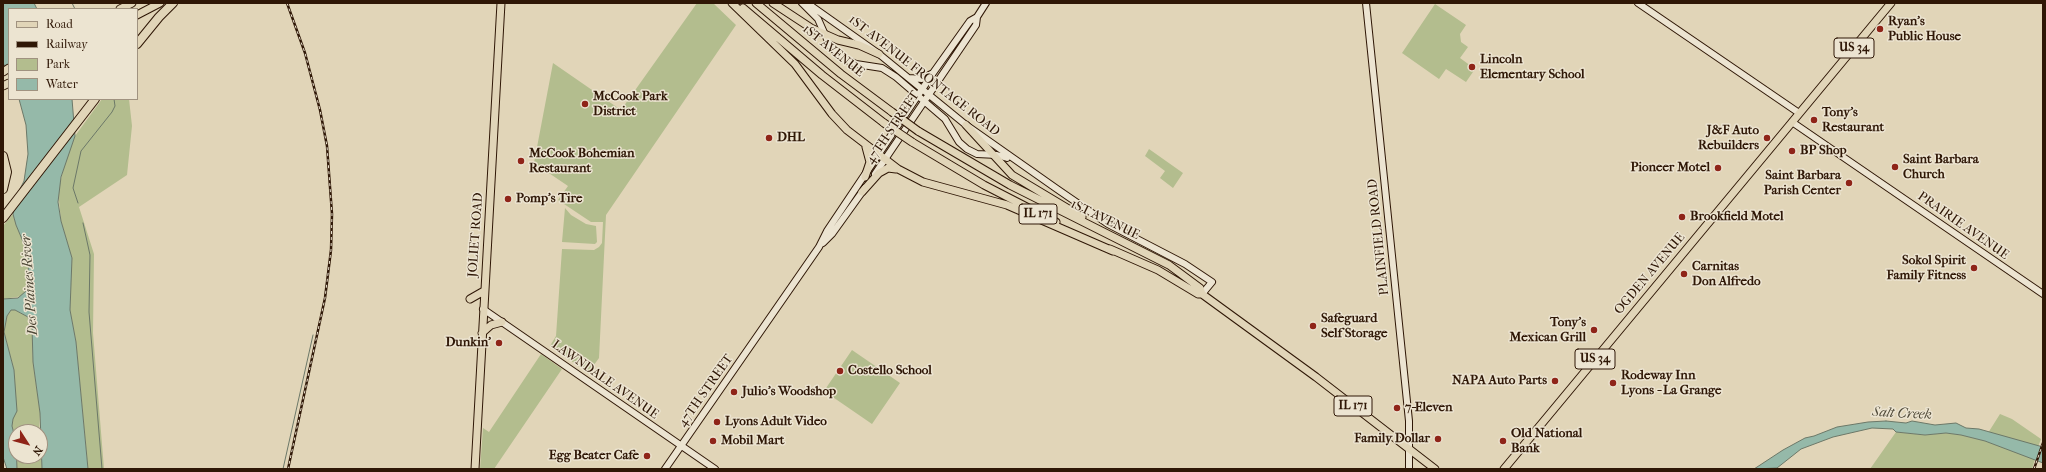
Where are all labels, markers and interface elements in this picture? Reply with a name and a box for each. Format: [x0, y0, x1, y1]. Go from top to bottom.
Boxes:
legend [8, 8, 138, 100]
street label: 1ST AVENUE FRONTAGE ROAD [845, 12, 1003, 140]
place label: Ryan's Public House [1888, 14, 1961, 45]
text: Road [46, 17, 73, 31]
street label: 1ST AVENUE [799, 21, 867, 81]
marker: Ryan's Public House [1875, 24, 1885, 34]
text: Railway [46, 37, 88, 51]
road number: US 34 [1834, 38, 1874, 58]
place label: Lincoln Elementary School [1480, 52, 1585, 83]
text: Park [46, 57, 70, 71]
marker: Lincoln Elementary School [1467, 62, 1477, 72]
text: Water [46, 77, 78, 91]
street label: 47TH STREET [863, 88, 923, 168]
place label: McCook Park District [593, 89, 668, 120]
marker: McCook Park District [580, 99, 590, 109]
place label: Tony's Restaurant [1822, 105, 1884, 136]
marker: Tony's Restaurant [1809, 115, 1819, 125]
place label: J&F Auto Rebuilders [1698, 123, 1759, 154]
place label: DHL [777, 130, 805, 146]
marker: DHL [764, 133, 774, 143]
marker: J&F Auto Rebuilders [1762, 133, 1772, 143]
place label: BP Shop [1800, 143, 1847, 159]
place label: McCook Bohemian Restaurant [529, 146, 635, 177]
marker: BP Shop [1787, 146, 1797, 156]
place label: Saint Barbara Church [1903, 152, 1979, 183]
marker: McCook Bohemian Restaurant [516, 156, 526, 166]
place label: Pioneer Motel [1630, 160, 1710, 176]
marker: Saint Barbara Church [1890, 162, 1900, 172]
marker: Pioneer Motel [1713, 163, 1723, 173]
place label: Saint Barbara Parish Center [1764, 168, 1841, 199]
street label: PLAINFIELD ROAD [1365, 178, 1393, 296]
marker: Saint Barbara Parish Center [1844, 178, 1854, 188]
street label: PRAIRIE AVENUE [1914, 189, 2012, 263]
place label: Pomp's Tire [516, 191, 582, 207]
street label: JOLIET ROAD [465, 192, 487, 278]
marker: Pomp's Tire [503, 194, 513, 204]
street label: 1ST AVENUE [1068, 197, 1142, 243]
road number: IL 171 [1019, 204, 1057, 224]
place label: Brookfield Motel [1690, 209, 1784, 225]
marker: Brookfield Motel [1677, 212, 1687, 222]
street label: OGDEN AVENUE [1611, 230, 1689, 318]
water label: Des Plaines River [18, 234, 42, 336]
place label: Sokol Spirit Family Fitness [1887, 253, 1966, 284]
place label: Carnitas Don Alfredo [1692, 259, 1761, 290]
marker: Sokol Spirit Family Fitness [1969, 263, 1979, 273]
marker: Carnitas Don Alfredo [1679, 269, 1689, 279]
place label: Safeguard Self Storage [1321, 311, 1388, 342]
place label: Tony’s Mexican Grill [1510, 315, 1586, 346]
marker: Safeguard Self Storage [1308, 321, 1318, 331]
marker: Tony’s Mexican Grill [1589, 325, 1599, 335]
place label: Dunkin' [445, 335, 491, 351]
street label: LAWNDALE AVENUE [549, 337, 661, 423]
marker: Dunkin' [494, 338, 504, 348]
road number: US 34 [1575, 349, 1615, 369]
street label: 47TH STREET [675, 352, 737, 430]
place label: Costello School [848, 363, 932, 379]
marker: Costello School [835, 366, 845, 376]
place label: Rodeway Inn Lyons - La Grange [1621, 368, 1721, 399]
place label: NAPA Auto Parts [1452, 373, 1547, 389]
marker: NAPA Auto Parts [1550, 376, 1560, 386]
marker: Rodeway Inn Lyons - La Grange [1608, 378, 1618, 388]
place label: Julio's Woodshop [742, 384, 836, 400]
marker: Julio's Woodshop [729, 387, 739, 397]
road number: IL 171 [1334, 396, 1372, 416]
place label: 7-Eleven [1405, 400, 1453, 416]
marker: 7-Eleven [1392, 403, 1402, 413]
water label: Salt Creek [1872, 404, 1932, 424]
place label: Lyons Adult Video [725, 414, 827, 430]
marker: Lyons Adult Video [712, 417, 722, 427]
north arrow [8, 424, 48, 464]
place label: Old National Bank [1511, 426, 1582, 457]
place label: Family Dollar [1354, 431, 1430, 447]
place label: Mobil Mart [721, 433, 784, 449]
marker: Family Dollar [1433, 434, 1443, 444]
marker: Mobil Mart [708, 436, 718, 446]
marker: Old National Bank [1498, 436, 1508, 446]
text: N [30, 444, 45, 458]
place label: Egg Beater Cafe [549, 448, 639, 464]
marker: Egg Beater Cafe [642, 451, 652, 461]

